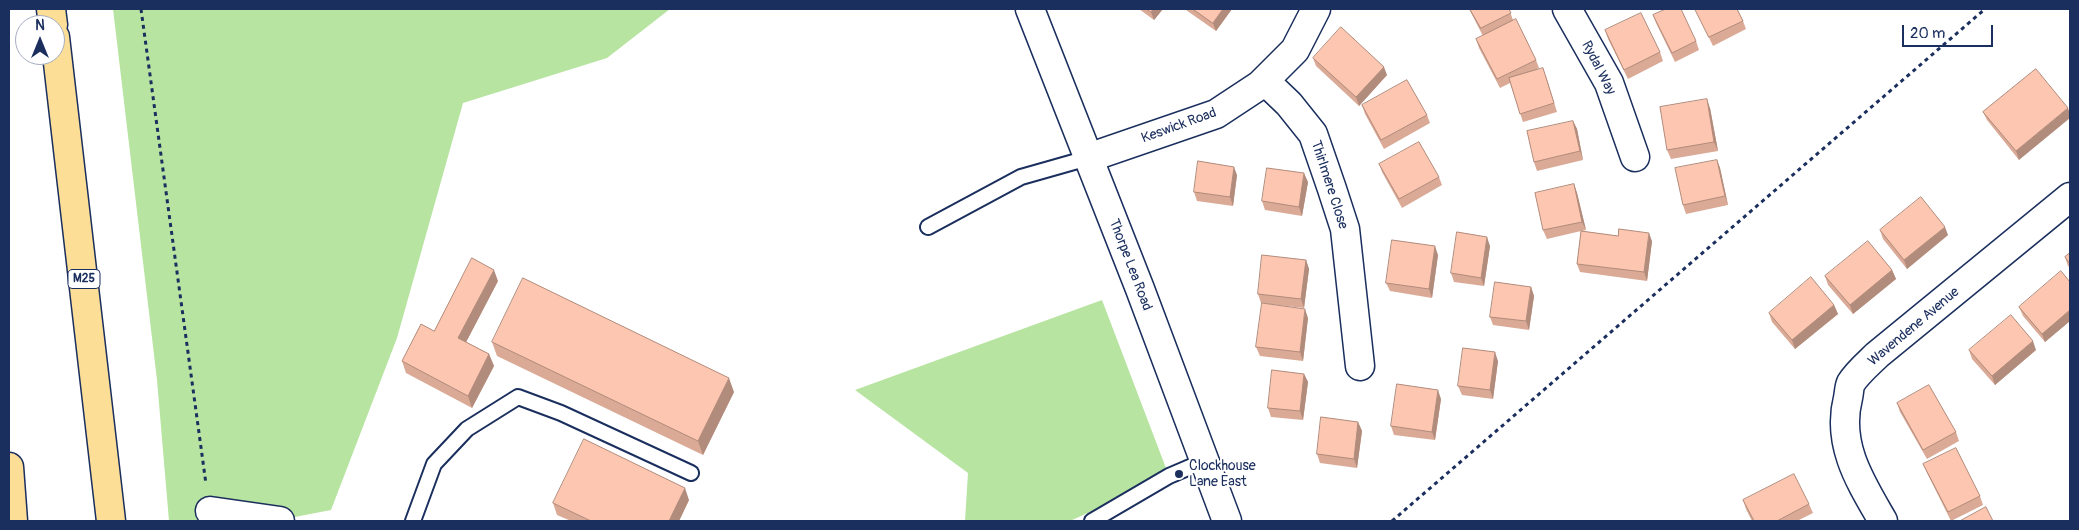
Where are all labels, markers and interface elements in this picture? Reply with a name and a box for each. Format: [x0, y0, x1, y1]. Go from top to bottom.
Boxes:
north arrow [15, 15, 65, 65]
scale bar [1904, 15, 1995, 47]
text: N [35, 17, 45, 34]
text: 20 m [1910, 24, 1945, 43]
street label: Rydal Way [1577, 38, 1619, 98]
street label: Keswick Road [1139, 105, 1219, 147]
street label: Thirlmere Close [1307, 139, 1351, 231]
street label: Thorpe Lea Road [1105, 217, 1155, 313]
road number: M25 [68, 270, 100, 288]
street label: Wavendene Avenue [1865, 284, 1963, 370]
place label: Clockhouse Lane East [1189, 458, 1256, 491]
marker: Clockhouse Lane East [1173, 468, 1185, 480]

